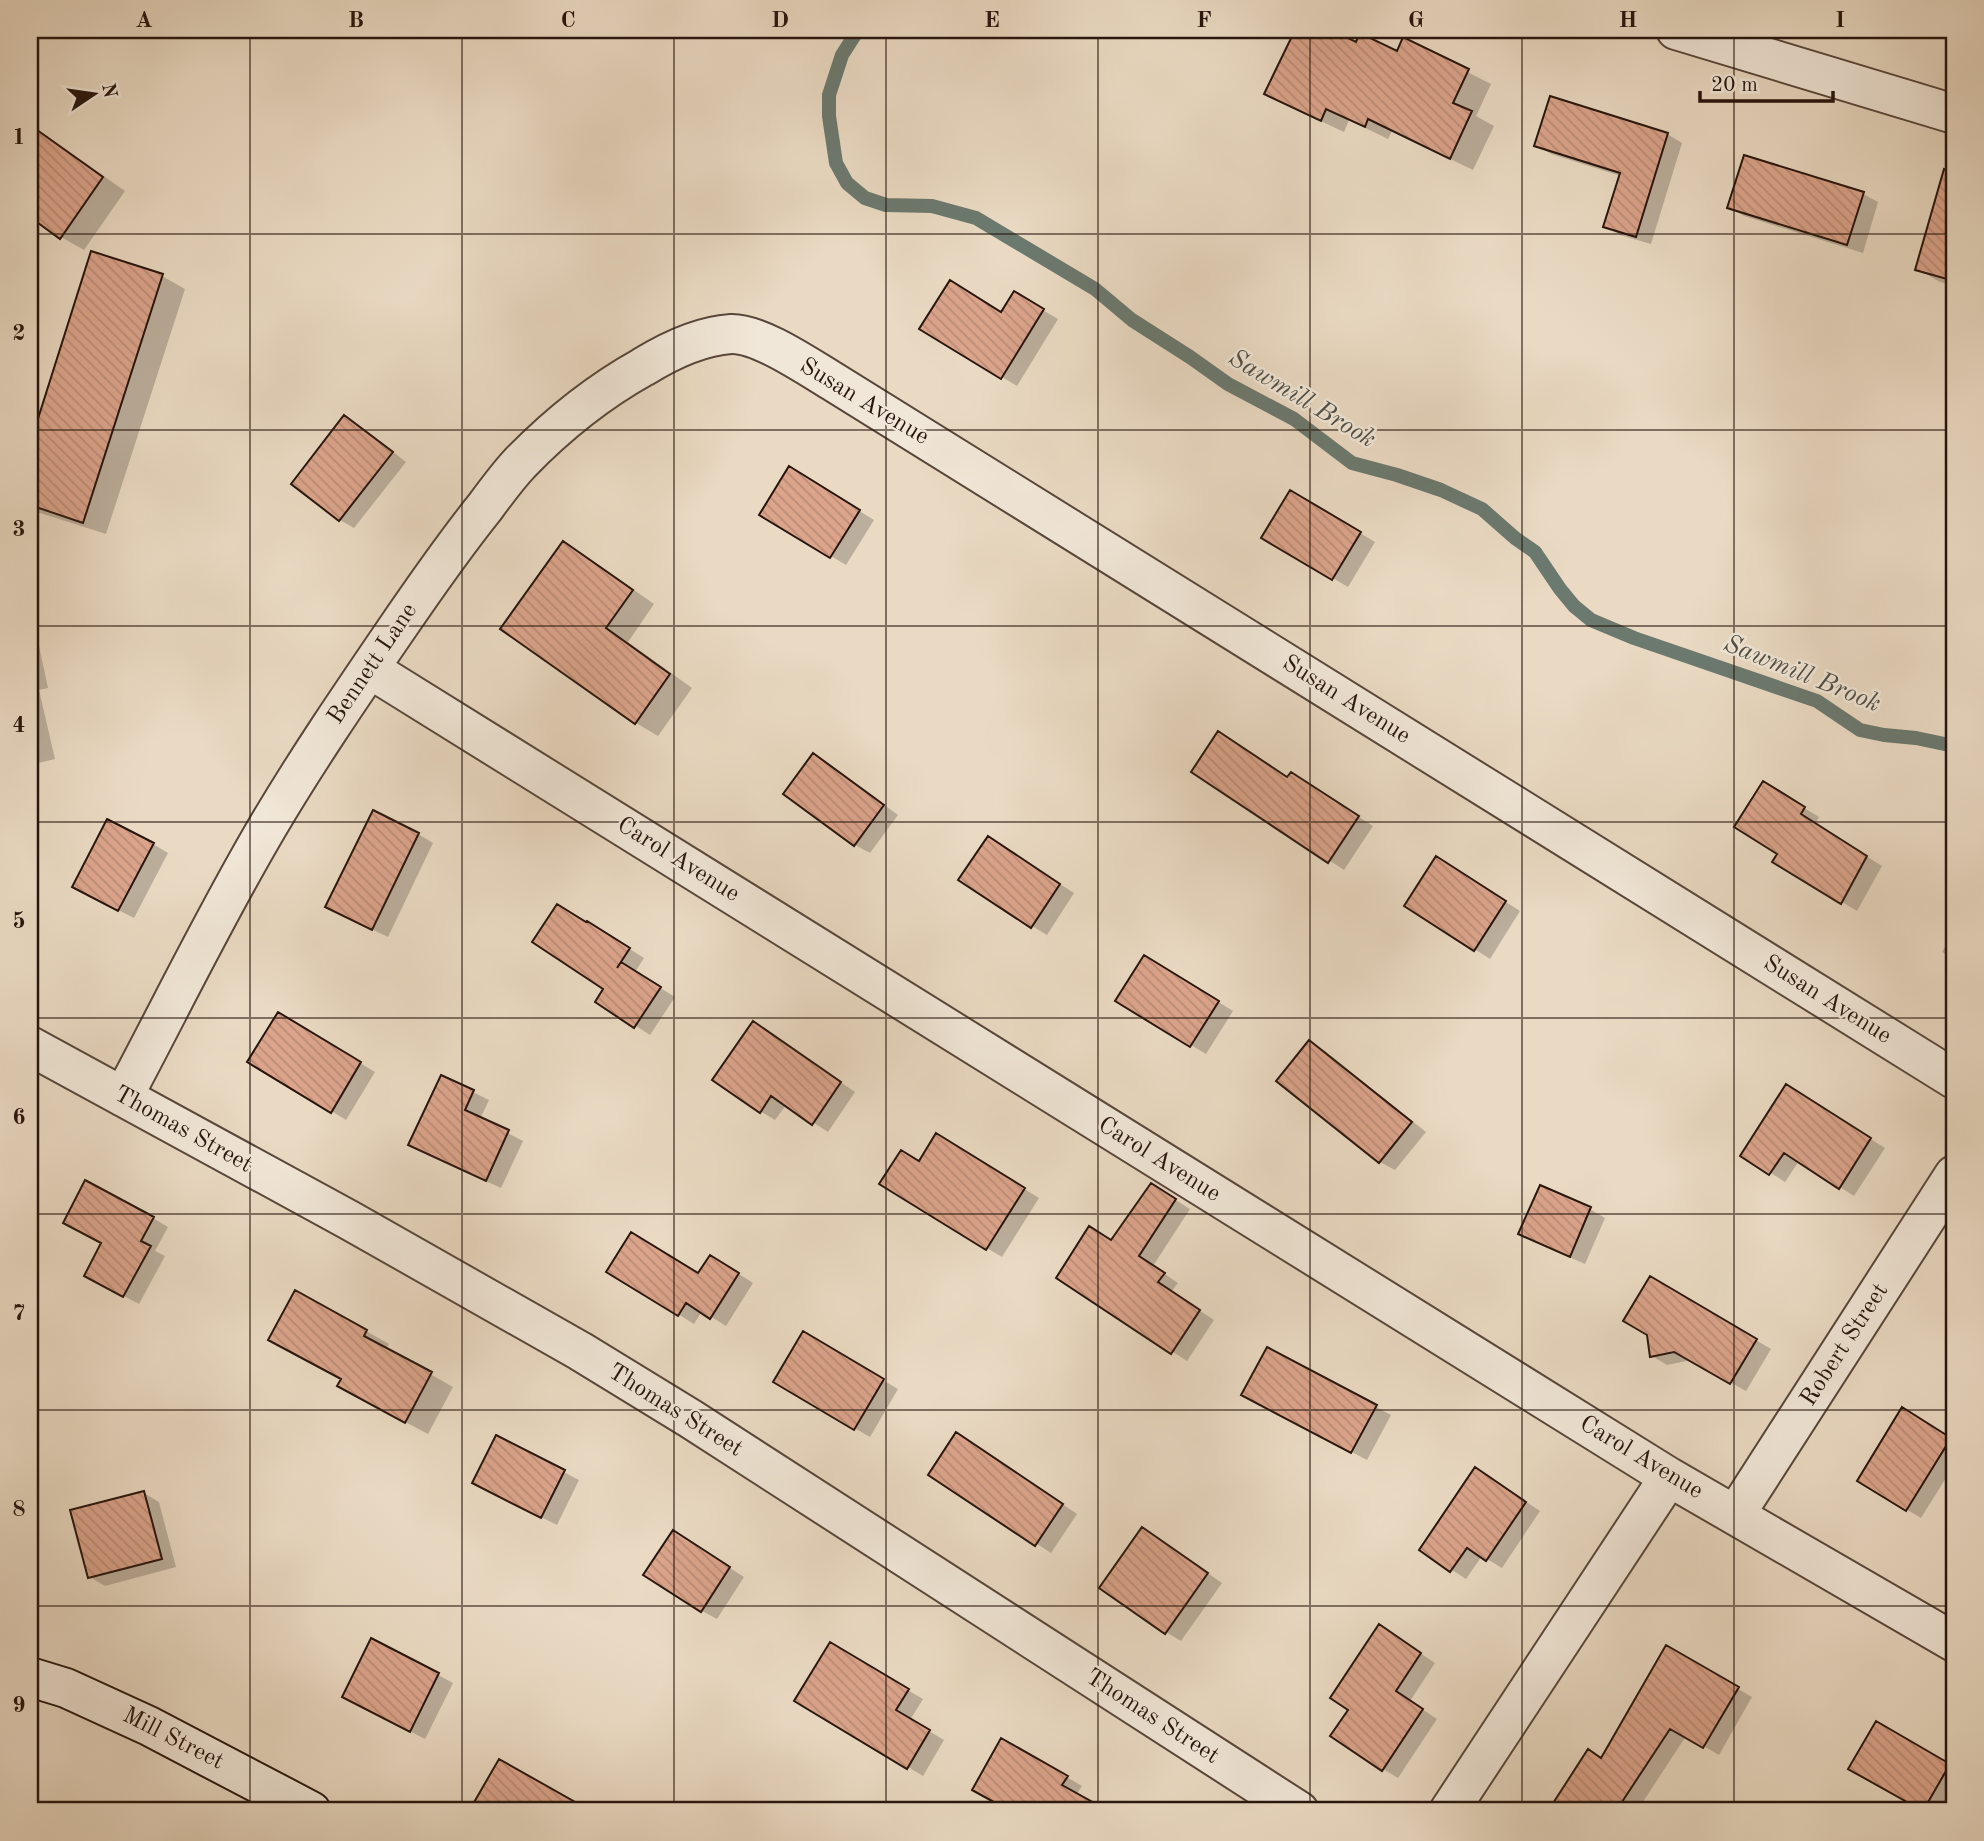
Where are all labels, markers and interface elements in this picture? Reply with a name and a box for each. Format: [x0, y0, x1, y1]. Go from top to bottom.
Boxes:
text: A [135, 9, 153, 32]
text: B [348, 9, 364, 32]
text: C [560, 9, 576, 32]
text: D [771, 9, 789, 32]
text: E [984, 9, 1000, 32]
text: F [1196, 9, 1212, 32]
text: G [1408, 9, 1424, 32]
text: H [1619, 9, 1637, 32]
text: I [1835, 9, 1845, 32]
north arrow [60, 60, 130, 130]
scale bar [1700, 60, 1834, 104]
text: 20 m [1711, 75, 1758, 96]
text: N [97, 82, 119, 100]
text: 1 [12, 126, 26, 149]
text: 2 [12, 322, 26, 345]
water label: Sawmill Brook [1224, 345, 1380, 453]
street label: Susan Avenue [795, 354, 933, 450]
text: 3 [12, 518, 26, 541]
street label: Bennett Lane [324, 599, 422, 729]
water label: Sawmill Brook [1720, 631, 1884, 717]
street label: Susan Avenue [1278, 651, 1414, 749]
text: 4 [12, 714, 26, 737]
street label: Carol Avenue [613, 813, 743, 907]
text: 5 [12, 910, 26, 933]
street label: Susan Avenue [1759, 951, 1895, 1049]
street label: Thomas Street [110, 1082, 256, 1178]
text: 6 [12, 1106, 26, 1129]
street label: Carol Avenue [1094, 1113, 1224, 1207]
street label: Robert Street [1797, 1279, 1893, 1411]
text: 7 [12, 1302, 26, 1325]
street label: Thomas Street [603, 1360, 747, 1462]
street label: Carol Avenue [1575, 1412, 1707, 1504]
text: 8 [12, 1498, 26, 1521]
street label: Thomas Street [1081, 1665, 1223, 1769]
text: 9 [12, 1694, 26, 1717]
street label: Mill Street [119, 1703, 227, 1775]

